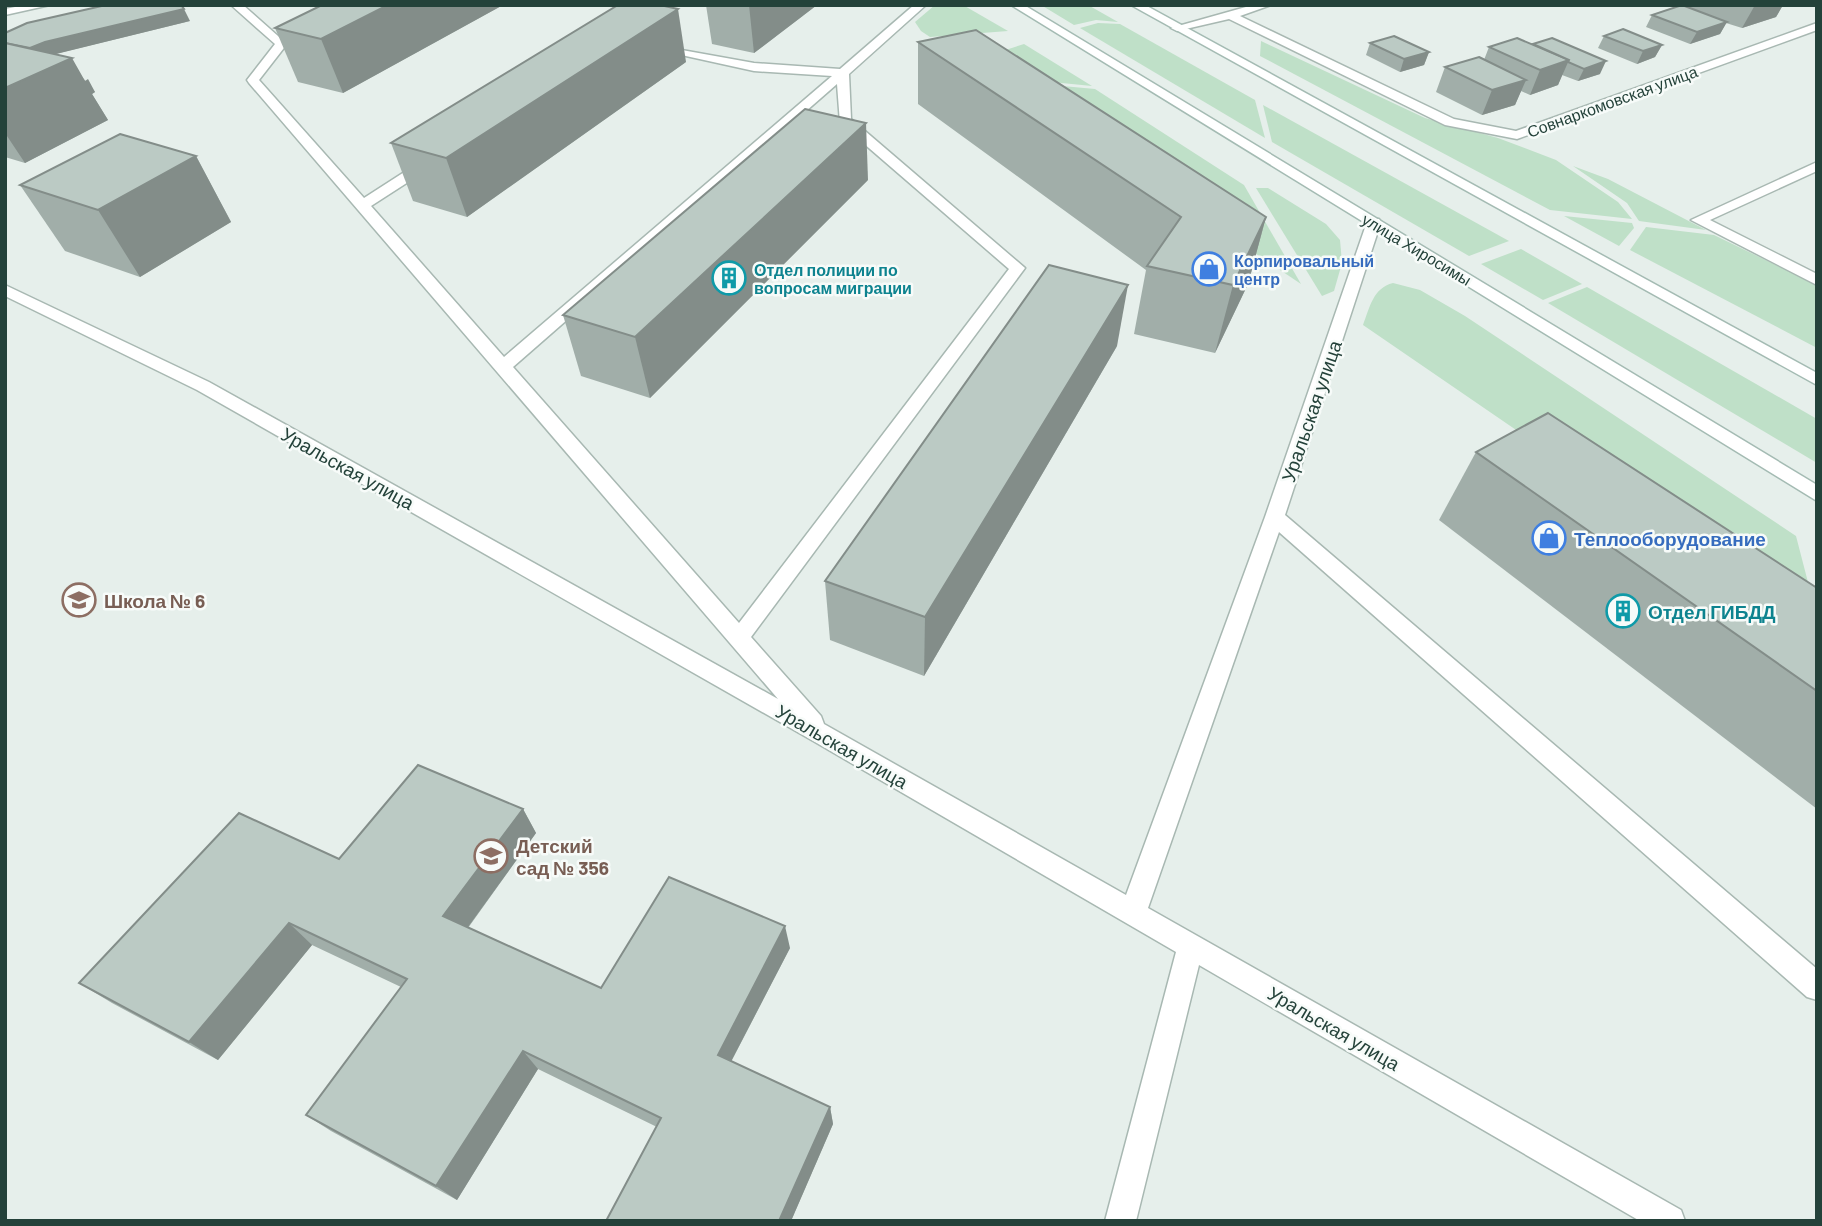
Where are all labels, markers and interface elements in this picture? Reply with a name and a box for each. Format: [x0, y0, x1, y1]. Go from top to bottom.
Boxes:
street label: Совнаркомовская улица [1524, 61, 1700, 141]
street label: улица Хиросимы [1359, 209, 1475, 289]
shop icon: Корпировальный центр [1190, 250, 1228, 288]
place label: Корпировальный центр [1234, 251, 1374, 288]
building icon: Отдел полиции по вопросам миграции [710, 259, 748, 297]
place label: Отдел полиции по вопросам миграции [754, 260, 912, 297]
street label: Уральская улица [1276, 337, 1346, 485]
street label: Уральская улица [278, 422, 419, 514]
shop icon: Теплооборудование [1530, 519, 1568, 557]
place label: Теплооборудование [1574, 527, 1766, 550]
school or university icon: Школа № 6 [60, 581, 98, 619]
place label: Школа № 6 [104, 589, 205, 612]
building icon: Отдел ГИБДД [1604, 592, 1642, 630]
place label: Отдел ГИБДД [1648, 600, 1776, 623]
street label: Уральская улица [772, 699, 912, 793]
place label: Детский сад № 356 [516, 834, 609, 879]
school or university icon: Детский сад № 356 [472, 837, 510, 875]
street label: Уральская улица [1264, 981, 1404, 1075]

